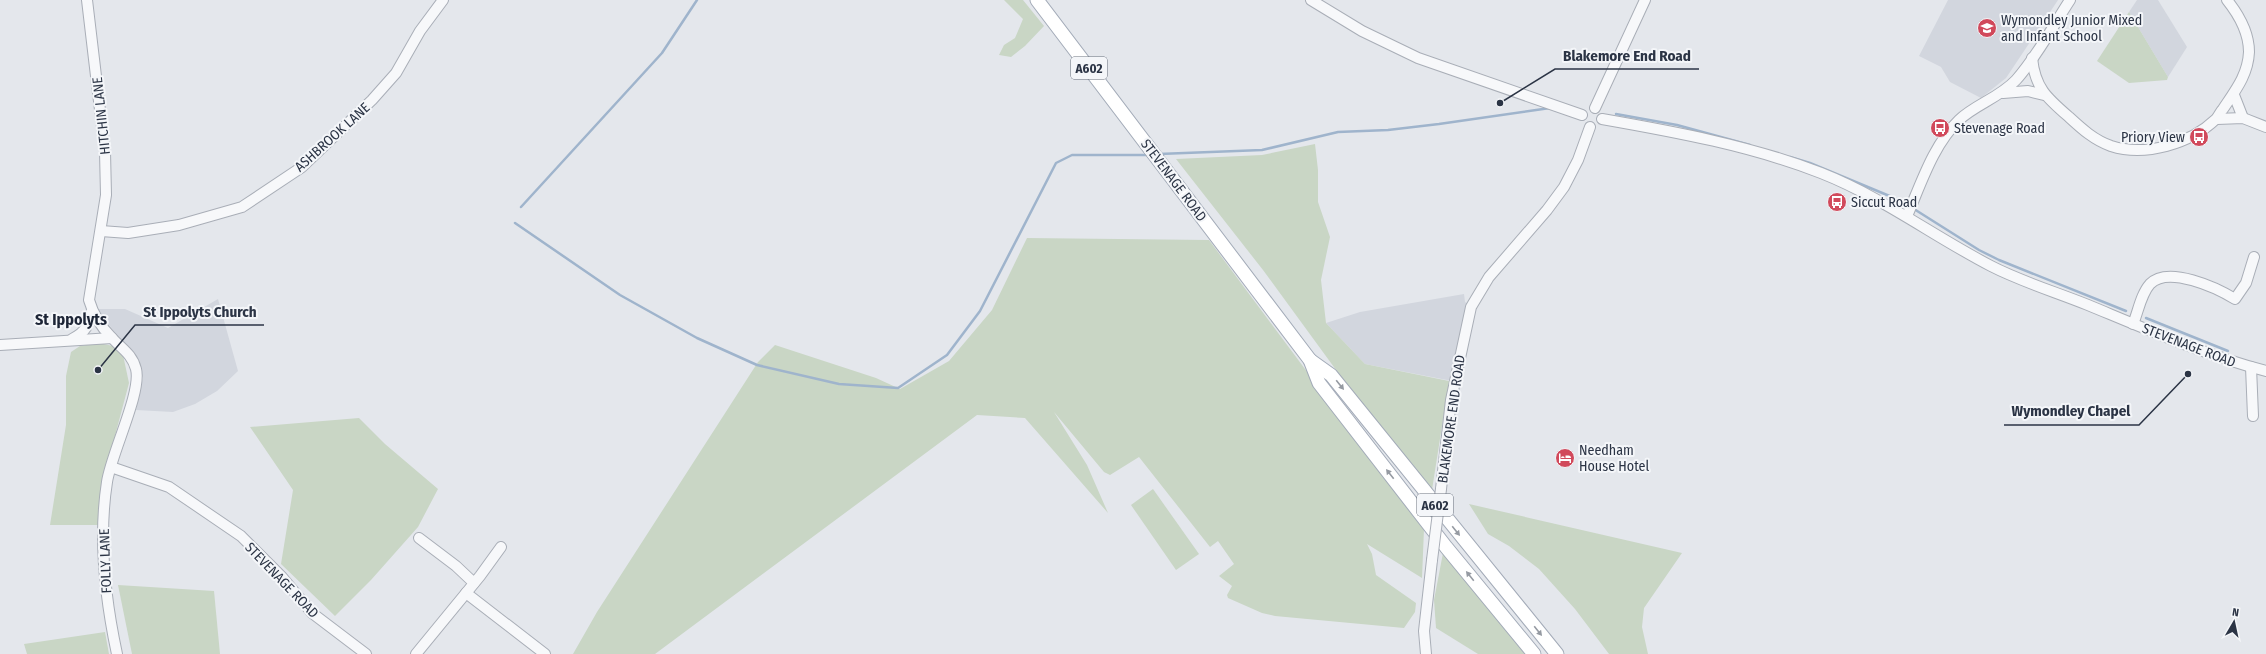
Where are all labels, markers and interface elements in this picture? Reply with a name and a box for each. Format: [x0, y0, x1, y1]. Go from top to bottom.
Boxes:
place label: Wymondley Junior Mixed and Infant School [2001, 12, 2142, 45]
school or university icon: Wymondley Junior Mixed and Infant School [1976, 17, 1998, 39]
callout: Blakemore End Road [1555, 42, 1699, 69]
text: Blakemore End Road [1563, 47, 1691, 65]
road number: A602 [1071, 57, 1107, 79]
street label: HITCHIN LANE [89, 76, 114, 156]
street label: ASHBROOK LANE [291, 99, 374, 175]
bus stop icon: Stevenage Road [1929, 117, 1951, 139]
place label: Stevenage Road [1954, 120, 2045, 137]
bus stop icon: Priory View [2188, 126, 2210, 148]
place label: Priory View [2121, 129, 2185, 146]
street label: STEVENAGE ROAD [1137, 136, 1210, 225]
bus stop icon: Siccut Road [1826, 191, 1848, 213]
place label: Siccut Road [1851, 194, 1917, 211]
callout: St Ippolyts Church [135, 298, 264, 325]
text: St Ippolyts Church [143, 303, 257, 321]
district label: St Ippolyts [35, 310, 107, 329]
street label: STEVENAGE ROAD [2140, 320, 2238, 371]
street label: BLAKEMORE END ROAD [1434, 354, 1469, 484]
one-way arrow [1335, 380, 1344, 391]
callout: Wymondley Chapel [2004, 398, 2139, 425]
text: Wymondley Chapel [2012, 402, 2131, 420]
place label: Needham House Hotel [1579, 442, 1649, 475]
hotel icon: Needham House Hotel [1554, 447, 1576, 469]
one-way arrow [1386, 469, 1394, 479]
road number: A602 [1417, 494, 1453, 516]
one-way arrow [1451, 525, 1460, 536]
street label: FOLLY LANE [96, 528, 115, 594]
street label: STEVENAGE ROAD [241, 539, 322, 622]
one-way arrow [1465, 571, 1474, 582]
north arrow [2214, 602, 2254, 642]
text: N [2231, 606, 2240, 620]
one-way arrow [1534, 626, 1542, 637]

